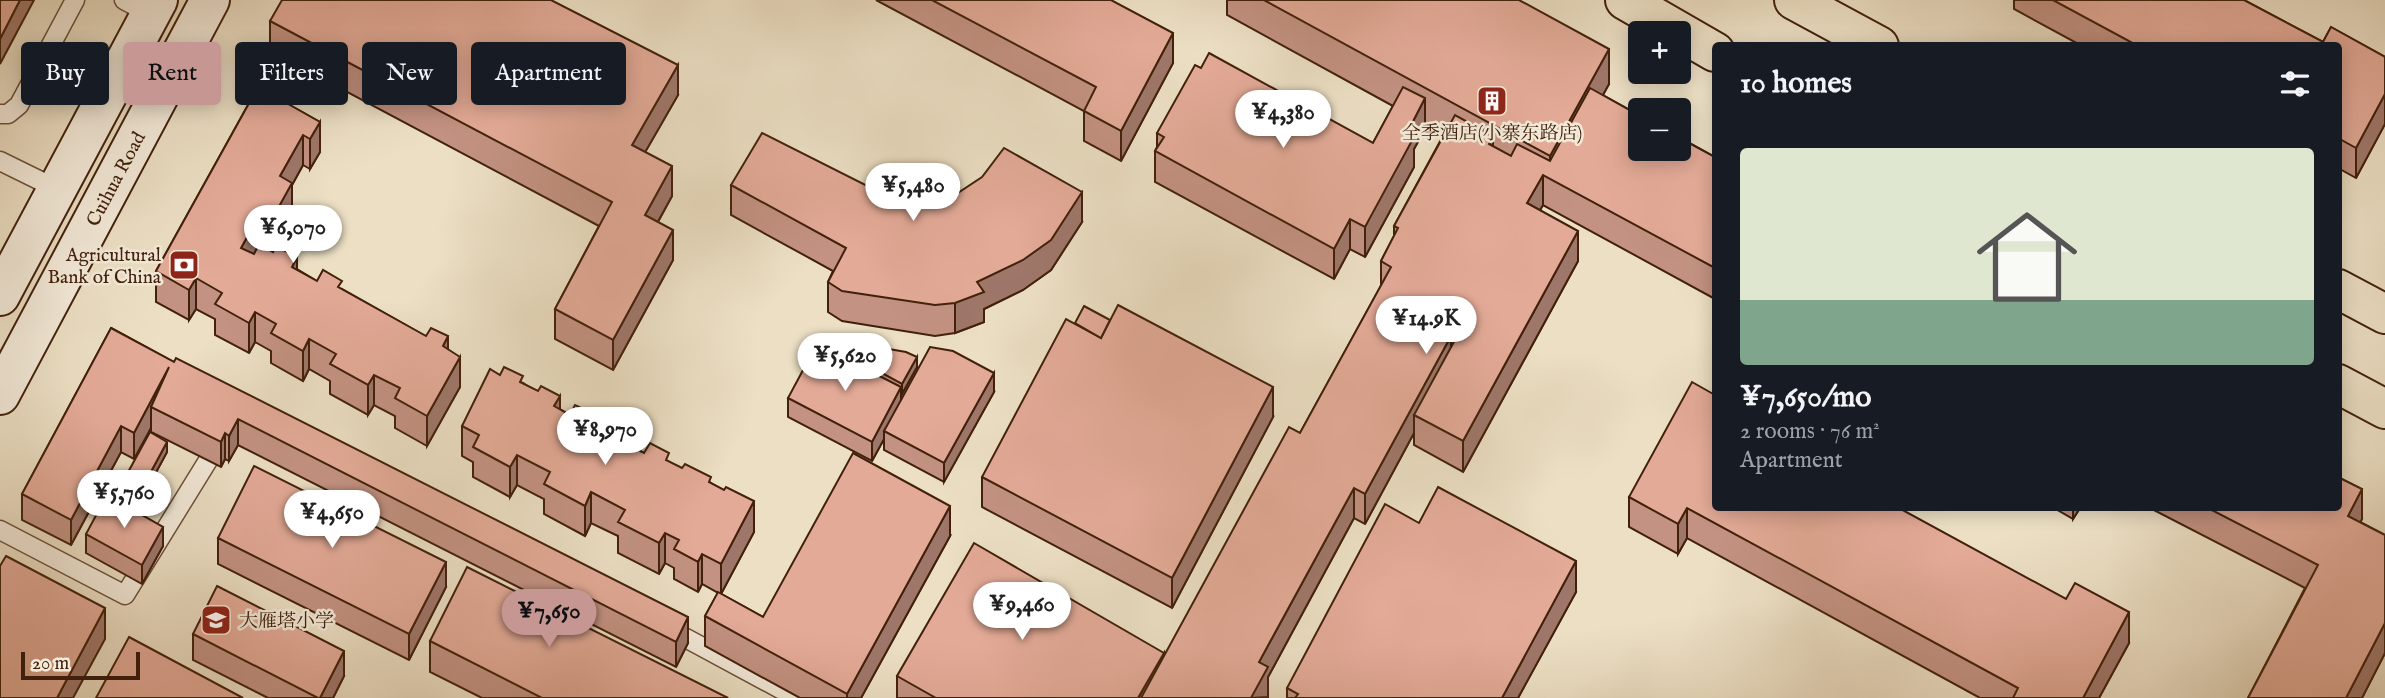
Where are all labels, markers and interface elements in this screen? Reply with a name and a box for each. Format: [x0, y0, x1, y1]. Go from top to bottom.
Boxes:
map controls [1628, 21, 1691, 161]
button: + [1628, 21, 1691, 84]
chip: Buy [21, 42, 109, 105]
chip: Rent [123, 42, 221, 105]
chip: Filters [235, 42, 348, 105]
chip: New [362, 42, 457, 105]
chip: Apartment [471, 42, 626, 105]
text: 10 homes [1740, 65, 1852, 103]
icon: filters [2276, 65, 2314, 103]
building icon: 全季酒店(小寨东路店) [1475, 84, 1509, 118]
pin: ¥4,380 [1226, 90, 1340, 150]
text: ¥4,380 [1251, 98, 1315, 127]
button: − [1628, 98, 1691, 161]
place label: 全季酒店(小寨东路店) [1402, 122, 1582, 146]
street label: Cuihua Road [82, 127, 152, 231]
pin: ¥5,480 [856, 164, 970, 223]
text: ¥5,480 [881, 171, 945, 200]
icon: home [1964, 194, 2090, 320]
pin: ¥6,070 [236, 205, 350, 265]
text: ¥6,070 [260, 213, 326, 242]
place label: Agricultural Bank of China [47, 244, 162, 290]
bank icon: Agricultural Bank of China [167, 248, 201, 282]
pin: ¥14.9K [1369, 296, 1483, 356]
text: ¥14.9K [1392, 304, 1460, 333]
pin: ¥5,620 [788, 334, 902, 393]
text: ¥5,620 [813, 341, 877, 370]
text: ¥7,650/mo [1740, 379, 1871, 417]
pin: ¥8,970 [548, 407, 662, 467]
text: ¥8,970 [573, 415, 637, 444]
text: 2 rooms · 76 m² [1740, 417, 1880, 446]
text: Apartment [1740, 446, 1843, 475]
pin: ¥5,760 [67, 470, 181, 530]
text: ¥5,760 [93, 478, 155, 507]
pin: ¥4,650 [275, 490, 389, 550]
text: ¥4,650 [300, 498, 364, 527]
pin: ¥9,460 [965, 582, 1079, 642]
pin: ¥7,650 [492, 590, 606, 649]
text: ¥9,460 [989, 590, 1055, 619]
text: ¥7,650 [518, 597, 580, 626]
school or university icon: 大雁塔小学 [199, 603, 233, 637]
place label: 大雁塔小学 [239, 610, 334, 634]
scale bar [21, 649, 140, 681]
text: 20 m [32, 652, 69, 676]

